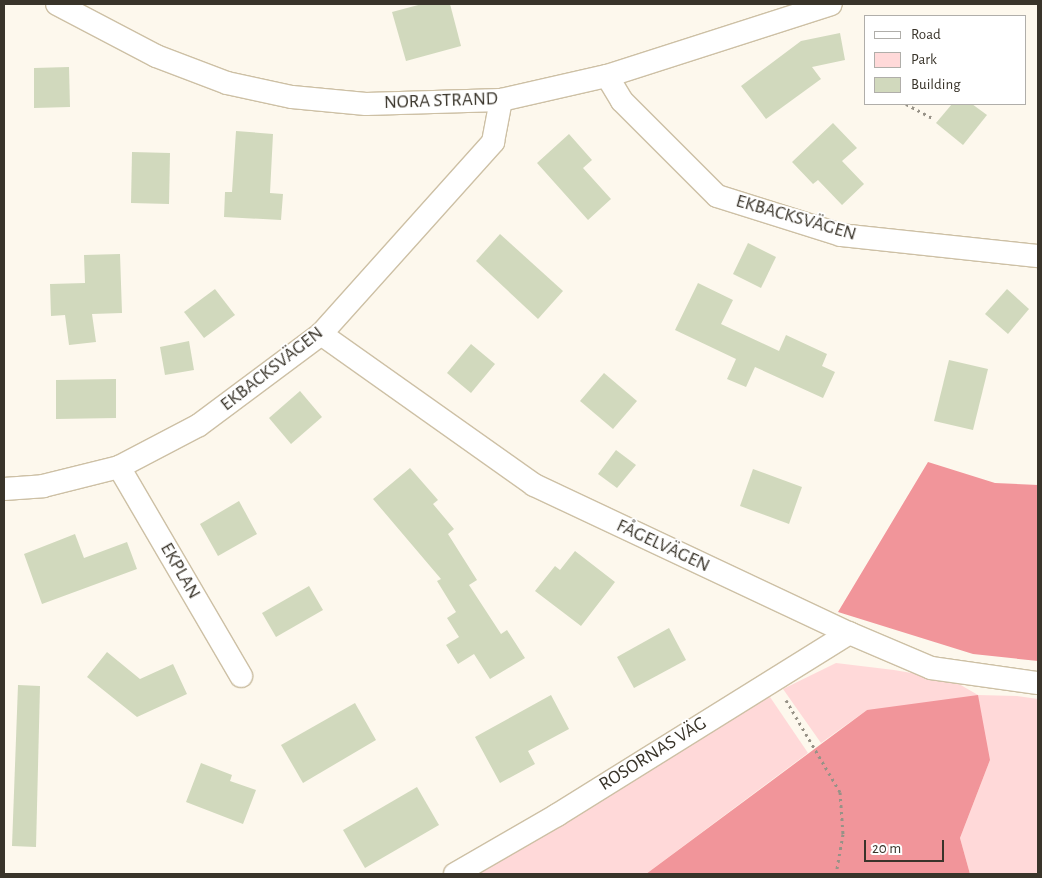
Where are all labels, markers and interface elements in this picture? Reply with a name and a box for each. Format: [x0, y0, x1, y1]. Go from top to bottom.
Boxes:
legend [864, 15, 1027, 105]
text: Road [911, 27, 941, 42]
text: Park [911, 52, 937, 67]
text: Building [911, 77, 961, 92]
street label: NORA STRAND [384, 88, 498, 114]
street label: EKBACKSVÄGEN [733, 190, 859, 246]
street label: EKBACKSVÄGEN [216, 322, 328, 416]
street label: FÅGELVÄGEN [613, 514, 713, 578]
street label: EKPLAN [155, 539, 205, 603]
street label: ROSORNAS VÄG [595, 712, 711, 796]
scale bar [867, 830, 947, 862]
text: 20 m [872, 841, 901, 856]

